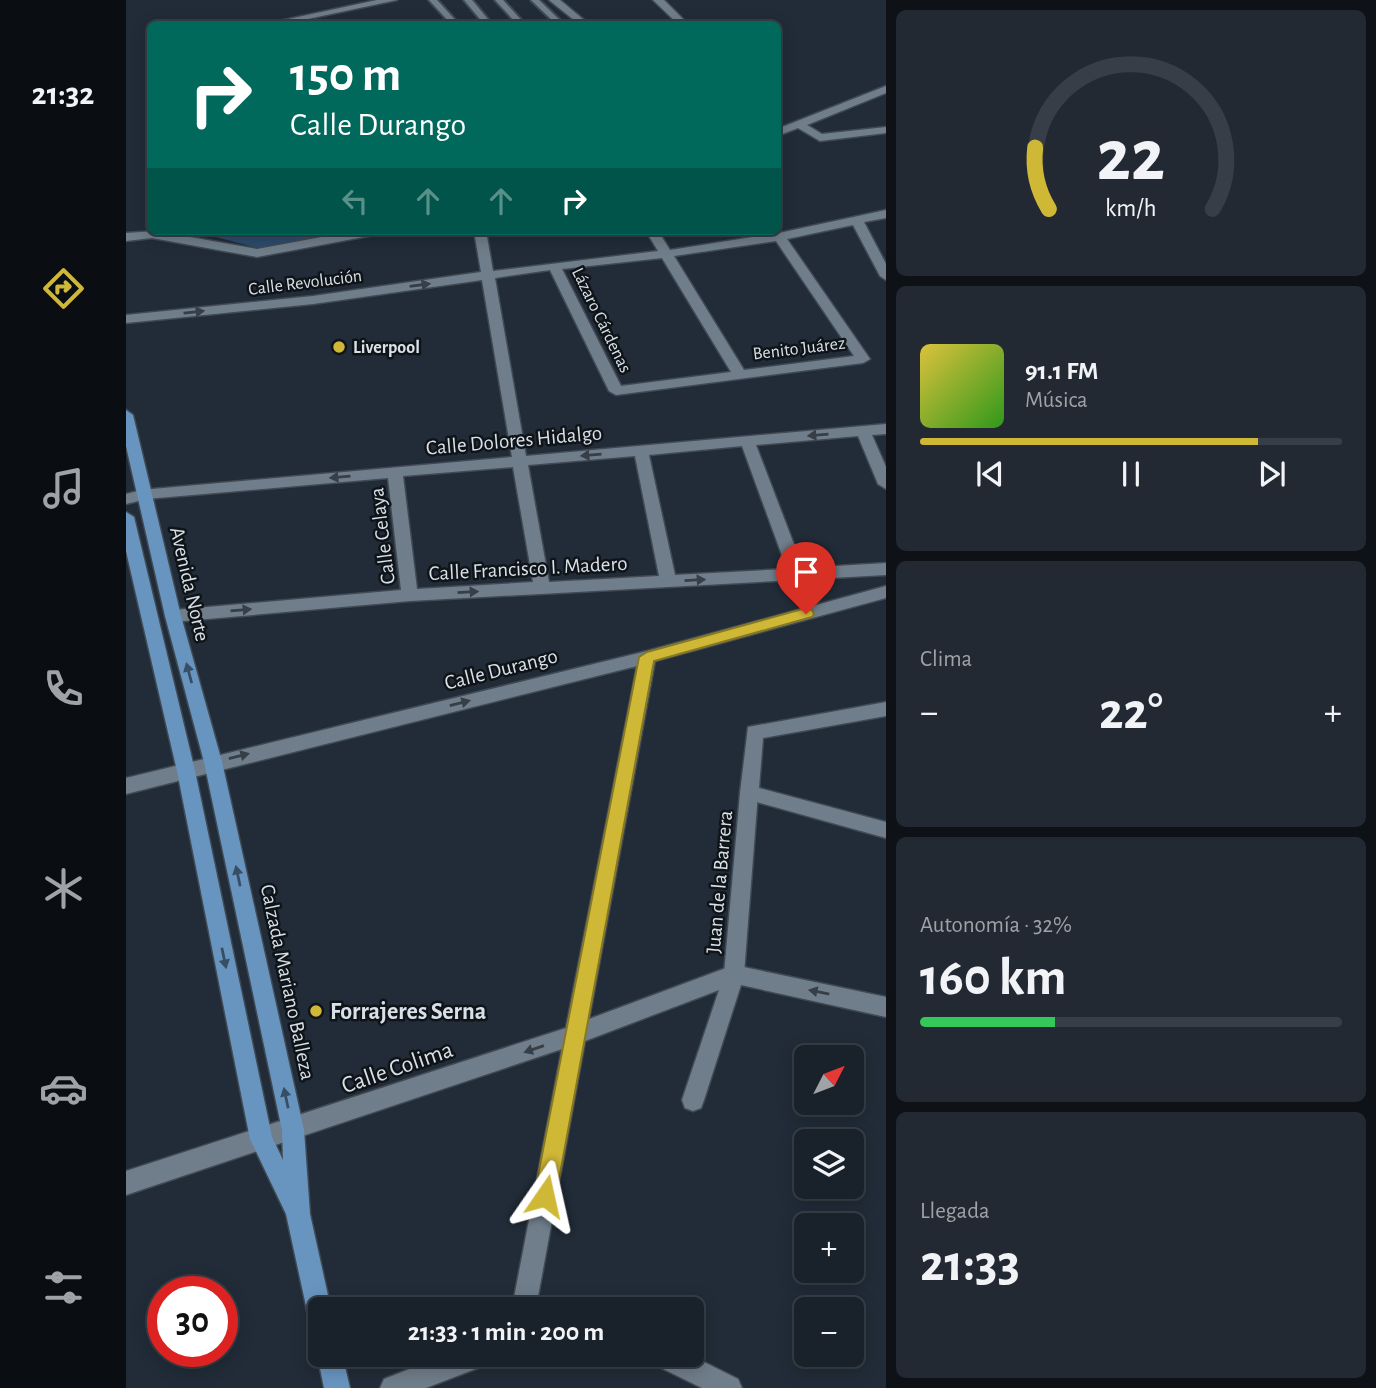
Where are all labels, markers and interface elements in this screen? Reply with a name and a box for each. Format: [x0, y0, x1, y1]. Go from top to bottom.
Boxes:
icon: right [175, 49, 266, 140]
text: 150 m [290, 51, 401, 100]
text: 21:32 [32, 78, 94, 110]
text: Calle Durango [290, 109, 466, 141]
text: 22 [1097, 121, 1165, 194]
icon: left [336, 182, 374, 220]
icon: ahead [409, 182, 447, 220]
icon: ahead [482, 182, 520, 220]
icon: right [555, 182, 593, 220]
text: km/h [1105, 196, 1157, 221]
icon: directions [39, 264, 88, 313]
street label: Lázaro Cárdenas [568, 265, 634, 376]
street label: Calle Revolución [247, 267, 363, 299]
one-way arrow [409, 279, 431, 290]
one-way arrow [183, 306, 205, 317]
street label: Benito Juárez [752, 334, 846, 364]
marker: Liverpool [331, 339, 347, 355]
place label: Liverpool [353, 339, 420, 357]
text: 91.1 FM [1025, 358, 1098, 384]
text: Música [1025, 389, 1088, 412]
street label: Calle Dolores Hidalgo [425, 422, 603, 459]
one-way arrow [807, 430, 829, 441]
one-way arrow [580, 450, 602, 461]
icon: previous [971, 455, 1009, 493]
icon: pause [1112, 455, 1150, 493]
icon: next [1253, 455, 1291, 493]
icon: music [39, 464, 88, 513]
one-way arrow [329, 471, 351, 482]
street label: Calle Celaya [366, 486, 399, 585]
street label: Avenida Norte [166, 525, 213, 643]
pin [776, 542, 836, 614]
street label: Calle Francisco I. Madero [428, 553, 628, 584]
icon: arrive [787, 553, 825, 591]
one-way arrow [684, 574, 706, 585]
one-way arrow [457, 587, 479, 598]
one-way arrow [230, 604, 252, 615]
street label: Calle Durango [442, 645, 560, 694]
text: Clima [920, 648, 972, 671]
one-way arrow [183, 662, 193, 683]
icon: phone [39, 664, 88, 713]
text: 22° [1099, 686, 1163, 738]
text: − [920, 694, 938, 732]
text: + [1324, 694, 1342, 732]
one-way arrow [450, 697, 472, 708]
one-way arrow [228, 750, 250, 761]
street label: Juan de la Barrera [703, 809, 736, 954]
icon: climate [39, 864, 88, 913]
one-way arrow [232, 865, 243, 887]
street label: Calzada Mariano Balleza [257, 882, 319, 1082]
text: Autonomía · 32% [920, 914, 1072, 937]
one-way arrow [219, 947, 230, 969]
text: 160 km [920, 952, 1066, 1004]
one-way arrow [808, 987, 830, 998]
place label: Forrajeres Serna [330, 1000, 486, 1024]
marker: Forrajeres Serna [308, 1003, 324, 1019]
street label: Calle Colima [338, 1038, 456, 1098]
one-way arrow [523, 1044, 544, 1055]
north arrow [794, 1045, 864, 1115]
map controls [794, 1045, 864, 1367]
icon: car [39, 1064, 88, 1113]
one-way arrow [280, 1087, 291, 1109]
button: layers [794, 1129, 864, 1199]
position arrow [508, 1159, 582, 1233]
text: Llegada [920, 1200, 990, 1223]
button: + [794, 1213, 864, 1283]
text: 21:33 [920, 1238, 1020, 1290]
icon: filters [39, 1263, 88, 1312]
speed limit sign: 30 [147, 1276, 238, 1367]
button: − [794, 1297, 864, 1367]
text: 21:33 · 1 min · 200 m [408, 1319, 604, 1345]

